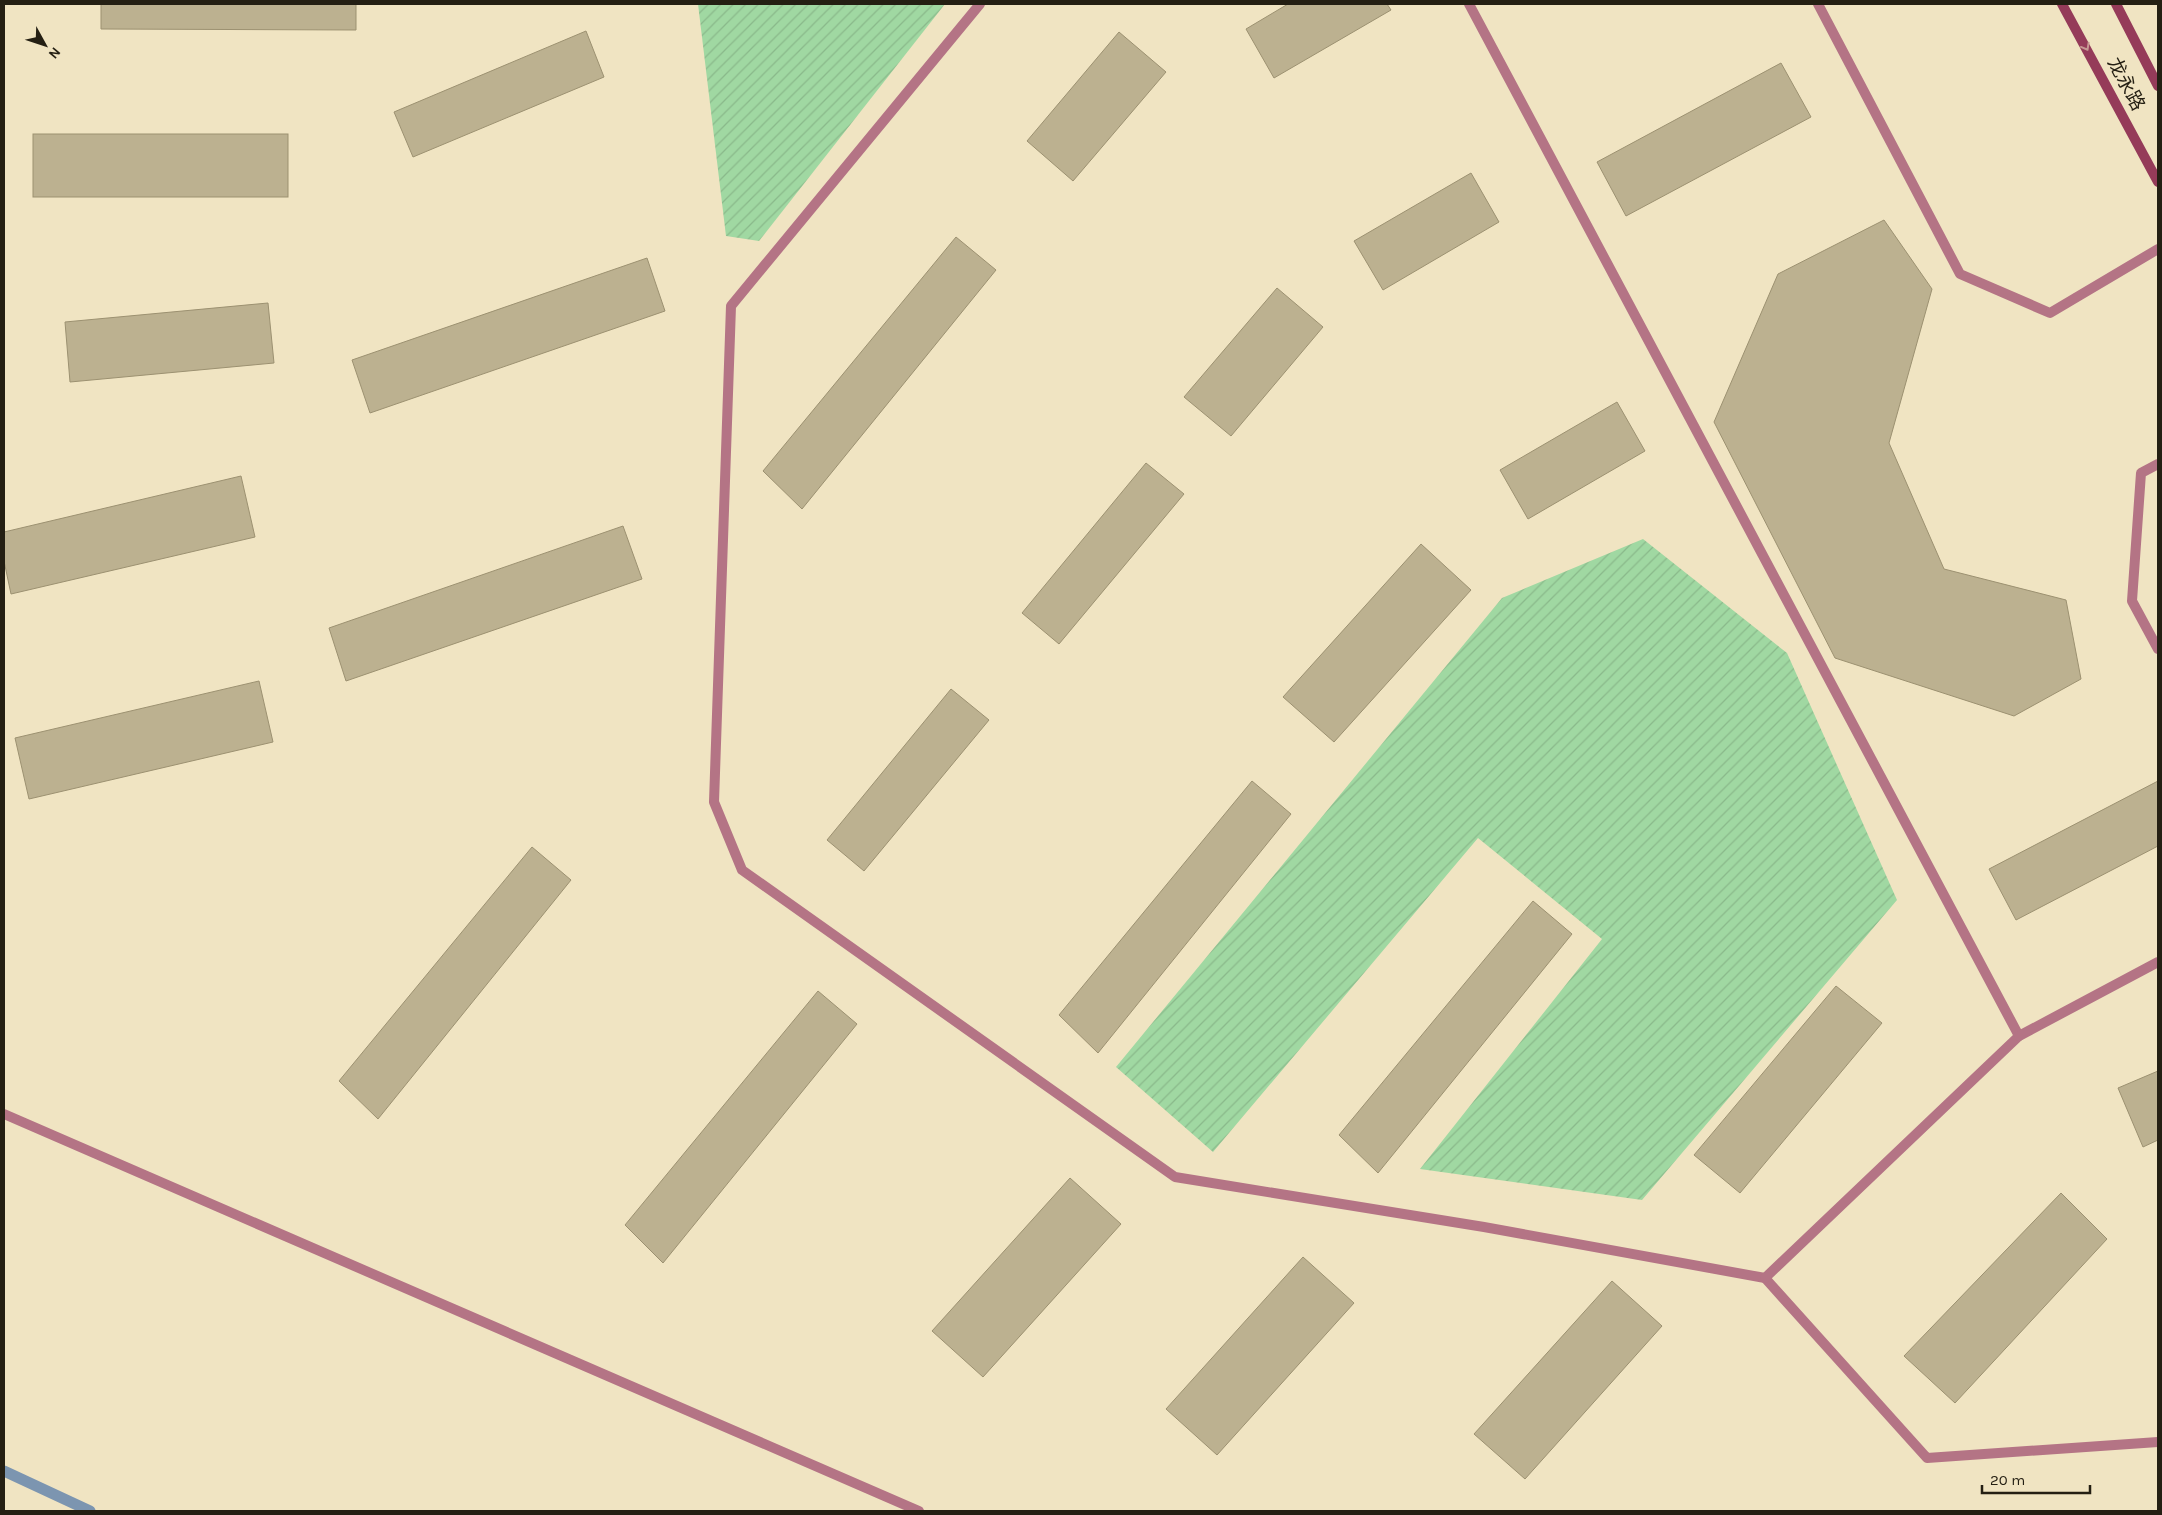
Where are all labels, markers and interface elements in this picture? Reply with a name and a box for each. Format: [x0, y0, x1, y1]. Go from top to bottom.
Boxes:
north arrow [20, 20, 70, 70]
one-way arrow [2080, 41, 2090, 50]
text: N [45, 44, 64, 62]
street label: 龙永路 [2103, 54, 2149, 114]
scale bar [1982, 1462, 2090, 1494]
text: 20 m [1990, 1471, 2025, 1489]

